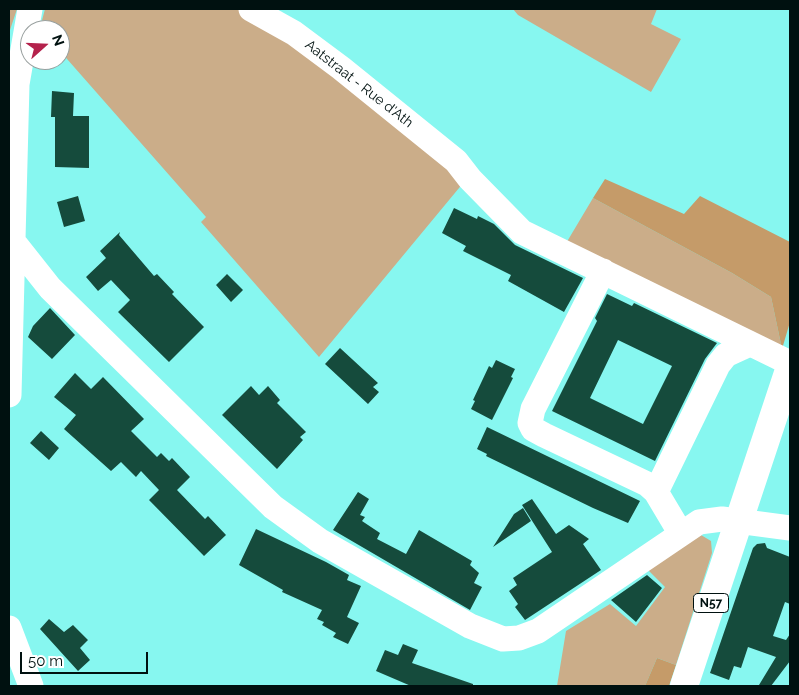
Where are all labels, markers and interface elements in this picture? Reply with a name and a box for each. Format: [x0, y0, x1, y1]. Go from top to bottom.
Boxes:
north arrow [20, 20, 70, 70]
text: N [49, 32, 68, 48]
street label: Aatstraat - Rue d'Ath [302, 37, 416, 131]
road number: N57 [694, 594, 728, 612]
scale bar [22, 642, 150, 674]
text: 50 m [28, 652, 63, 670]

